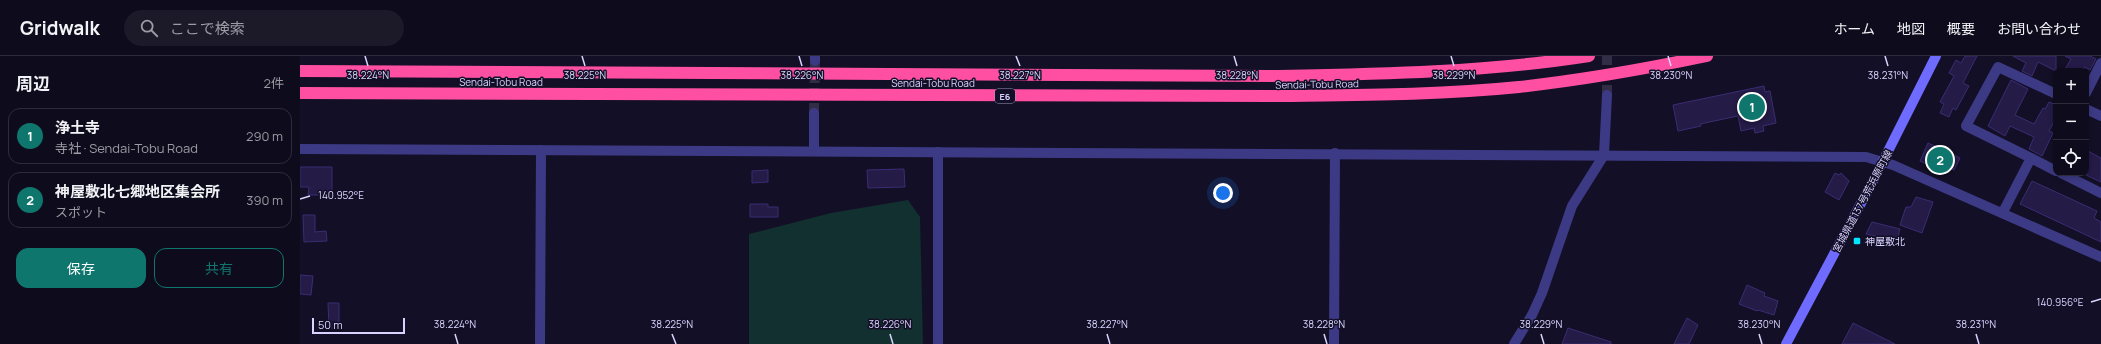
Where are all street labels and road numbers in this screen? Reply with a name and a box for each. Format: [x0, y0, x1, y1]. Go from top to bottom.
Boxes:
street label: Sendai-Tobu Road [459, 75, 543, 89]
street label: Sendai-Tobu Road [891, 76, 975, 90]
street label: Sendai-Tobu Road [1275, 76, 1359, 92]
road number: E6 [995, 89, 1015, 103]
street label: 宮城県道137号荒浜原町線 [1829, 147, 1895, 255]

